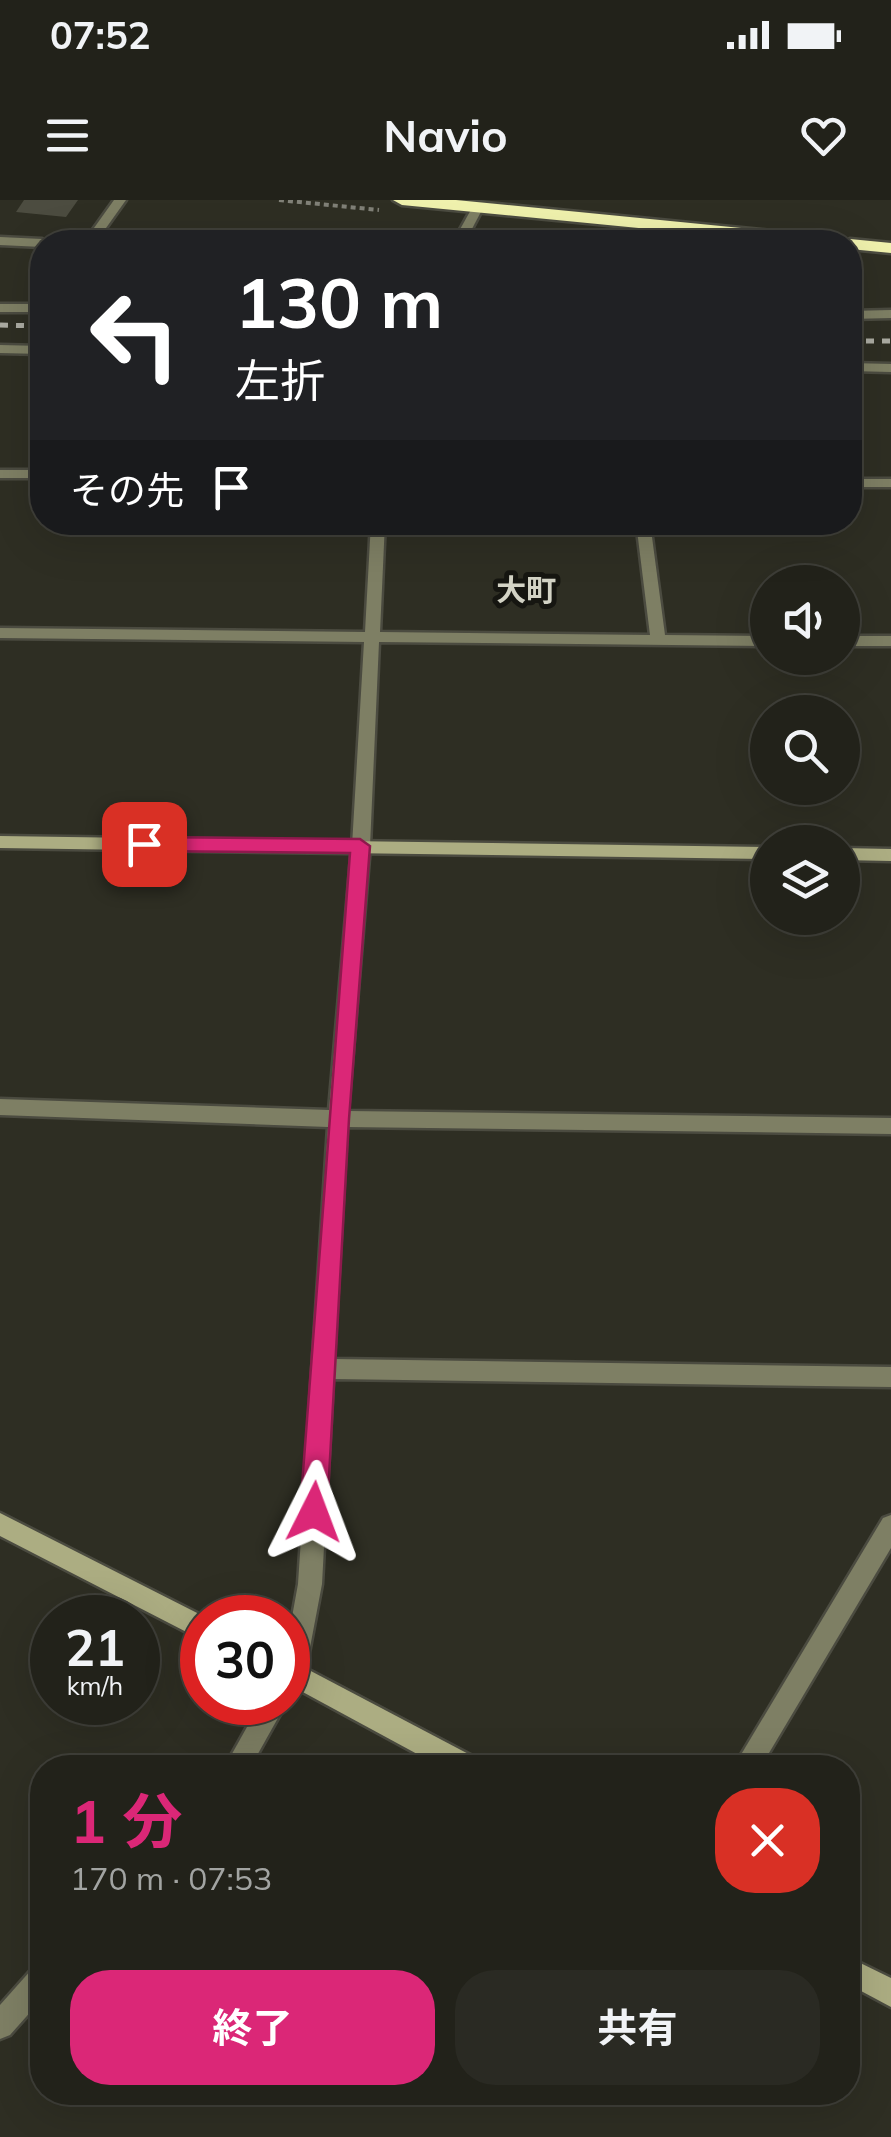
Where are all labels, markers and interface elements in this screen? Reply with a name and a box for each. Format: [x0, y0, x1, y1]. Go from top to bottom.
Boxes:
text: 07:52 [50, 11, 151, 59]
text: Navio [383, 107, 508, 163]
icon: menu [40, 108, 95, 163]
icon: heart [796, 108, 851, 163]
text: 130 m [235, 258, 443, 346]
icon: left [70, 270, 200, 400]
text: 左折 [235, 352, 325, 408]
icon: arrive [204, 460, 259, 515]
text: その先 [70, 466, 184, 514]
map controls [750, 565, 860, 935]
button: sound [750, 565, 860, 675]
district label: 大町 [496, 571, 556, 609]
button: search [750, 695, 860, 805]
pin [102, 802, 187, 887]
icon: arrive [117, 817, 172, 872]
button: layers [750, 825, 860, 935]
position arrow [262, 1460, 366, 1564]
speed limit sign: 30 [180, 1595, 310, 1725]
text: 21 [65, 1616, 125, 1679]
text: km/h [67, 1670, 123, 1701]
text: 1 分 [70, 1783, 182, 1858]
button: close [715, 1788, 820, 1893]
text: 170 m · 07:53 [70, 1858, 272, 1898]
button: 終了 [70, 1970, 435, 2085]
button: 共有 [455, 1970, 820, 2085]

